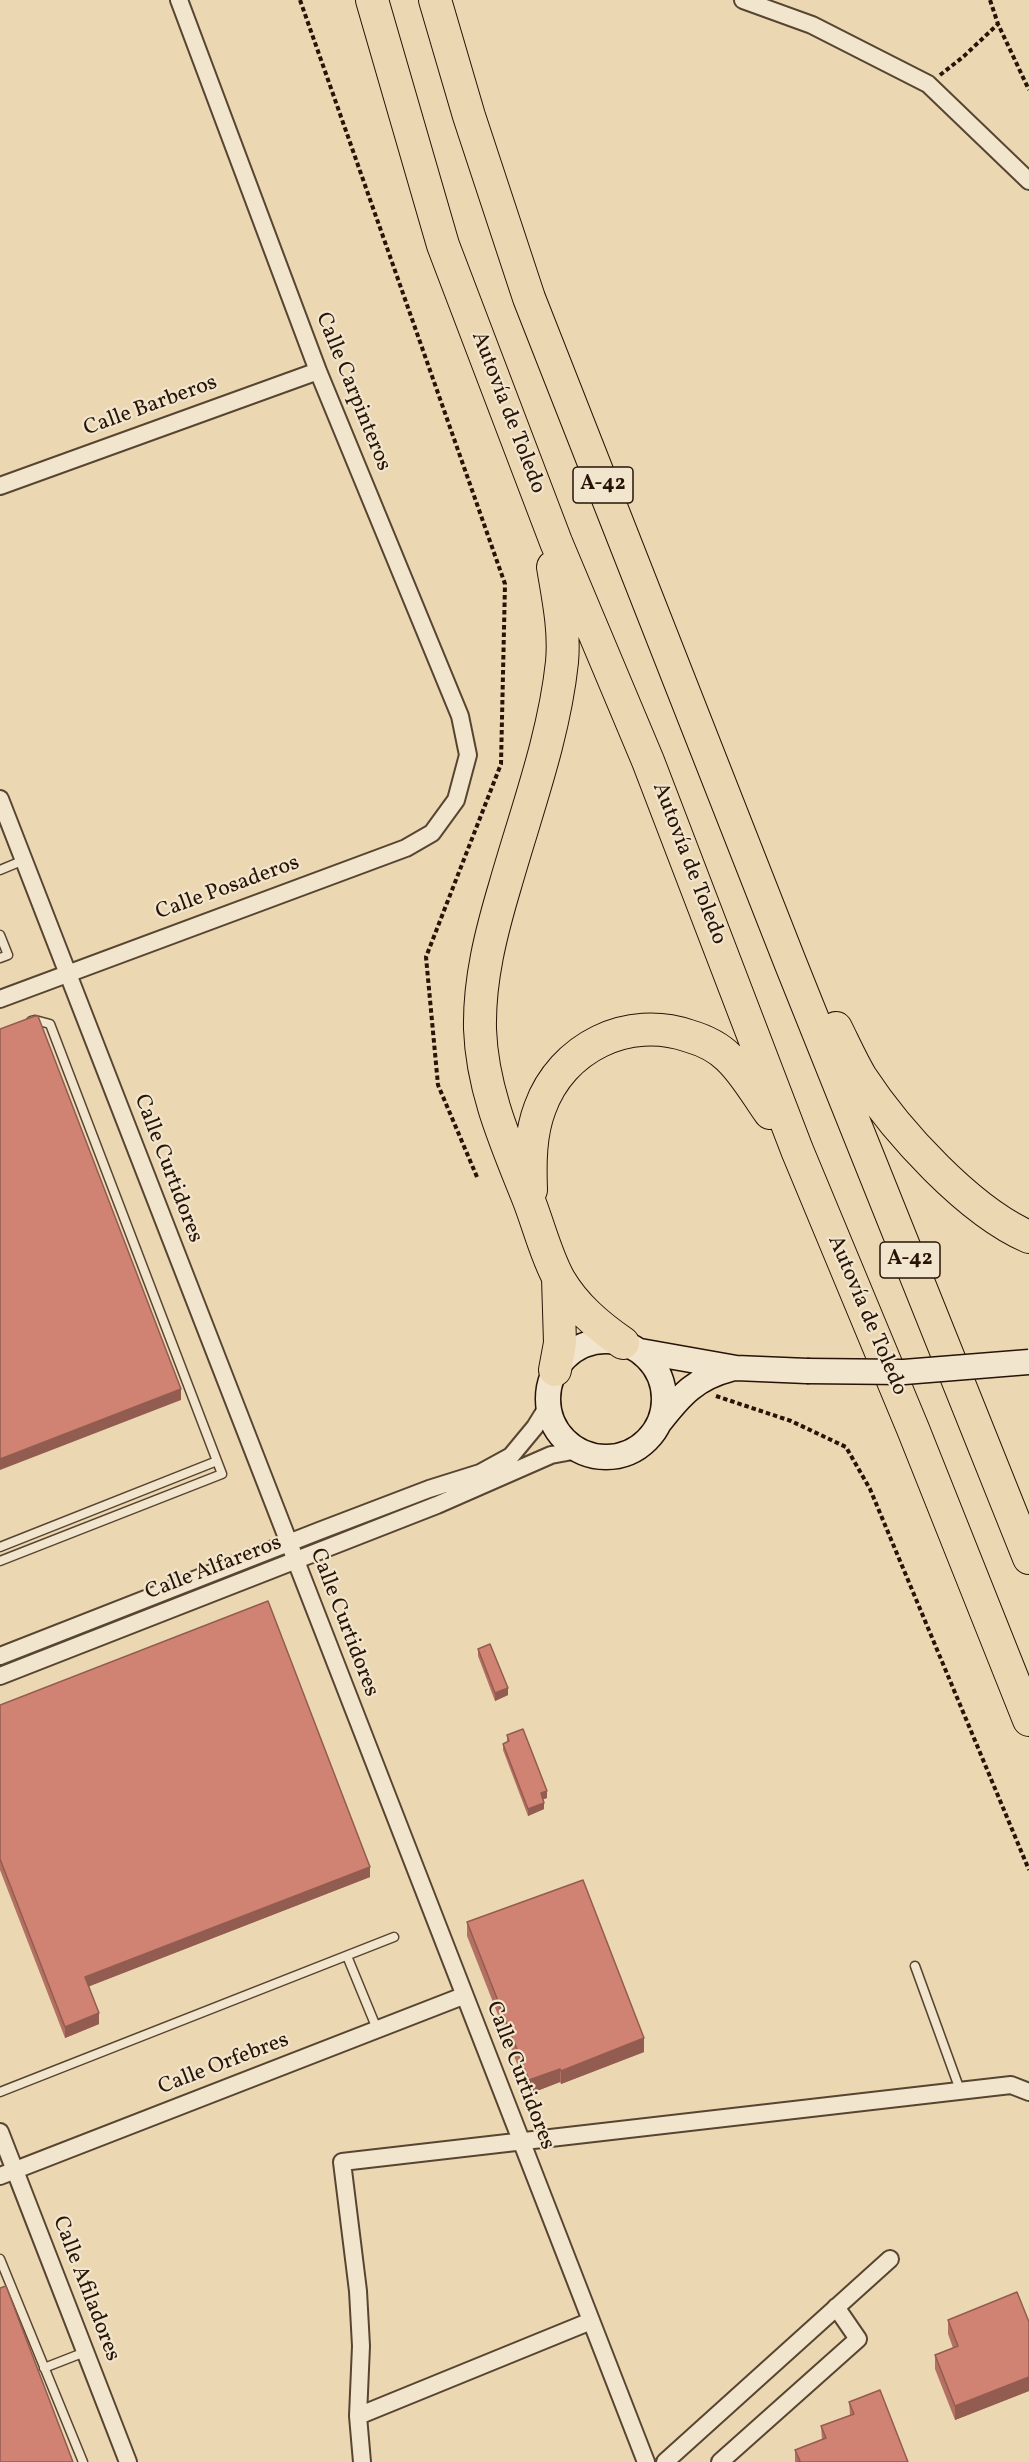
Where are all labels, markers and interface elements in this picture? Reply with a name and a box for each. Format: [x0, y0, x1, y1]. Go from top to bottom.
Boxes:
street label: Calle Carpinteros [308, 309, 396, 475]
street label: Autovía de Toledo [464, 328, 550, 498]
street label: Calle Barberos [81, 371, 221, 443]
road number: A-42 [573, 467, 633, 503]
street label: Autovía de Toledo [645, 779, 731, 949]
street label: Calle Posaderos [153, 851, 303, 927]
street label: Calle Curtidores [127, 1091, 207, 1247]
street label: Autovía de Toledo [820, 1232, 912, 1400]
road number: A-42 [880, 1242, 940, 1278]
street label: Calle Alfareros [142, 1531, 286, 1607]
street label: Calle Curtidores [303, 1545, 383, 1701]
street label: Calle Curtidores [479, 1998, 559, 2154]
street label: Calle Orfebres [155, 2028, 293, 2102]
street label: Calle Afiladores [45, 2213, 125, 2365]

